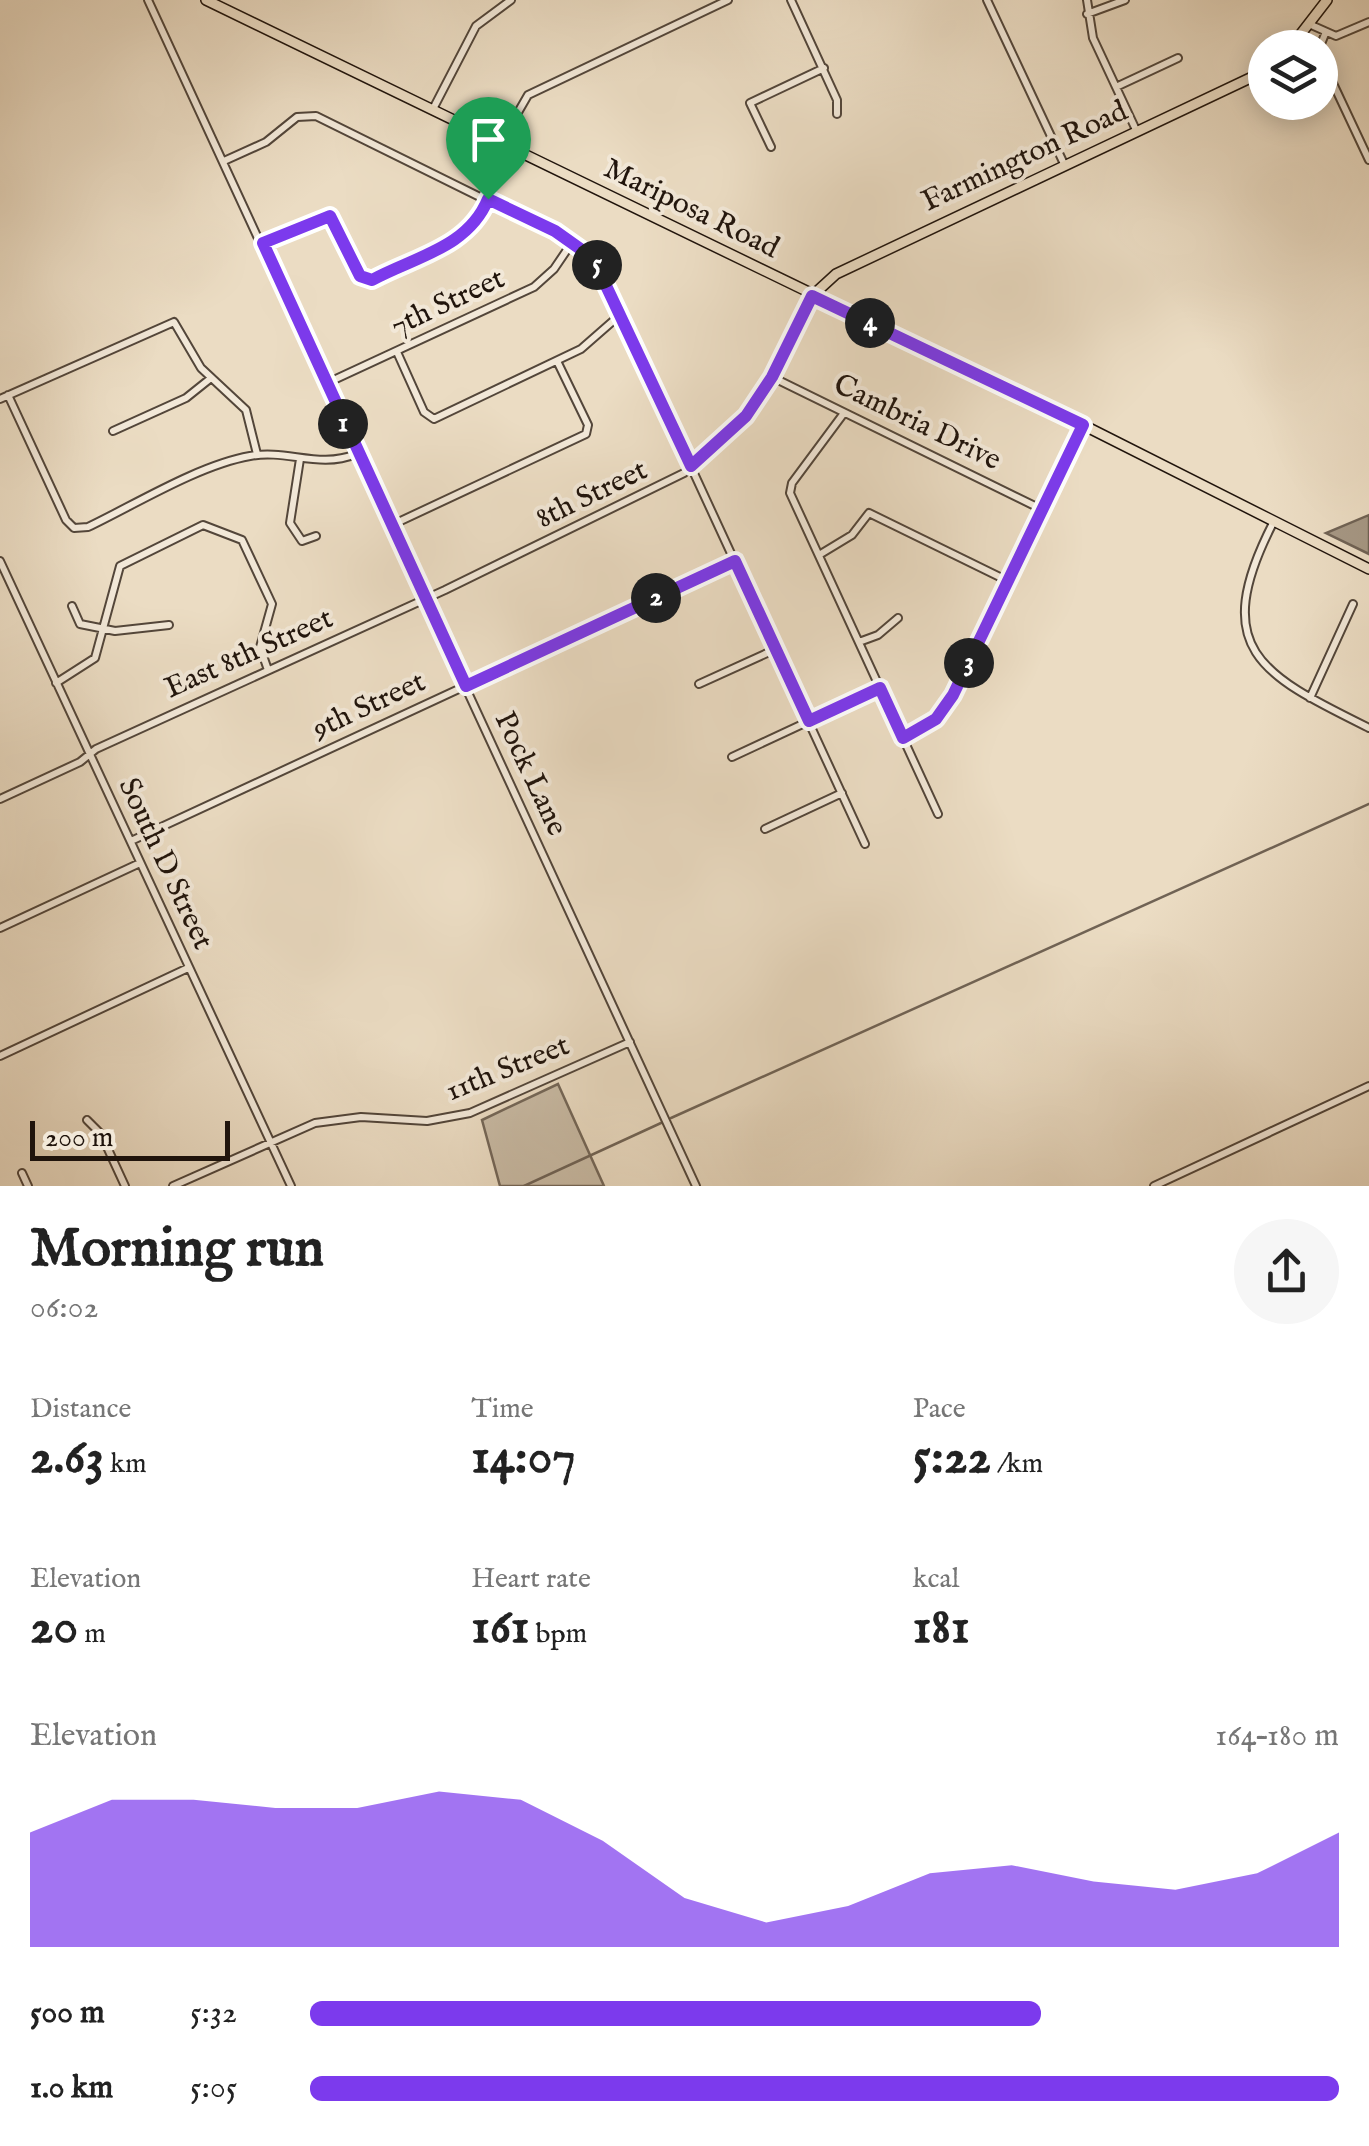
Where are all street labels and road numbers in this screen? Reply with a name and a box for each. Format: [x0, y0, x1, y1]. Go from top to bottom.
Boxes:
street label: Farmington Road [916, 92, 1135, 221]
street label: Mariposa Road [597, 150, 786, 268]
street label: 7th Street [385, 260, 511, 346]
street label: Cambria Drive [827, 366, 1007, 480]
street label: 8th Street [530, 452, 654, 538]
street label: East 8th Street [159, 600, 339, 708]
street label: 9th Street [305, 663, 432, 749]
street label: Pock Lane [485, 706, 575, 842]
street label: South D Street [109, 772, 221, 956]
street label: 11th Street [441, 1027, 575, 1111]

